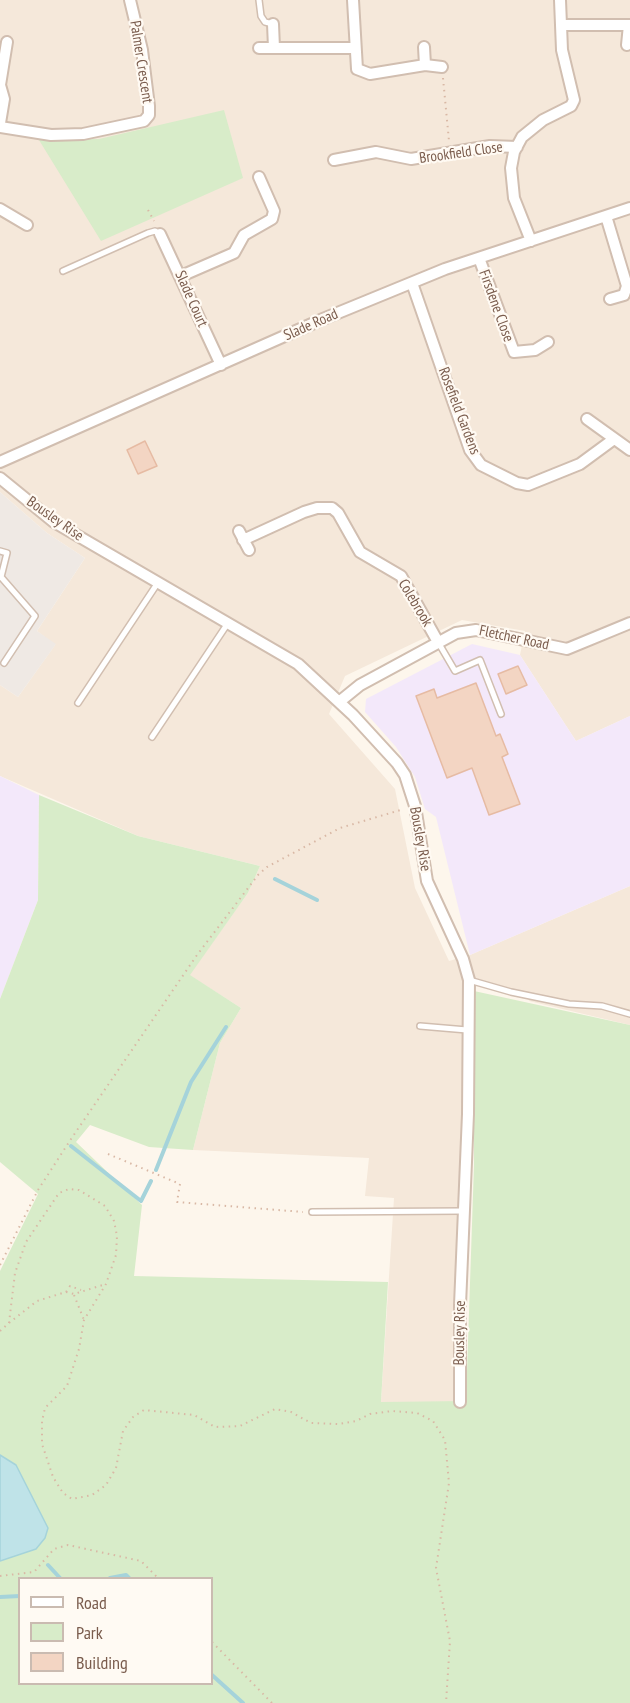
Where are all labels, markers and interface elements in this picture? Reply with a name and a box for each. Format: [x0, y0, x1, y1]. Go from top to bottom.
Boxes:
street label: Palmer Crescent [126, 20, 156, 104]
street label: Brookfield Close [418, 138, 504, 168]
street label: Slade Court [171, 268, 211, 330]
street label: Firsdene Close [475, 268, 517, 344]
street label: Slade Road [281, 305, 341, 345]
street label: Rosefield Gardens [434, 365, 484, 457]
street label: Bousley Rise [23, 493, 87, 545]
street label: Colebrook [394, 576, 436, 630]
street label: Fletcher Road [477, 622, 551, 654]
street label: Bousley Rise [405, 805, 435, 873]
street label: Bousley Rise [450, 1300, 470, 1366]
legend [18, 1577, 213, 1685]
text: Road [76, 1591, 107, 1614]
text: Park [76, 1621, 103, 1644]
text: Building [76, 1651, 128, 1674]

